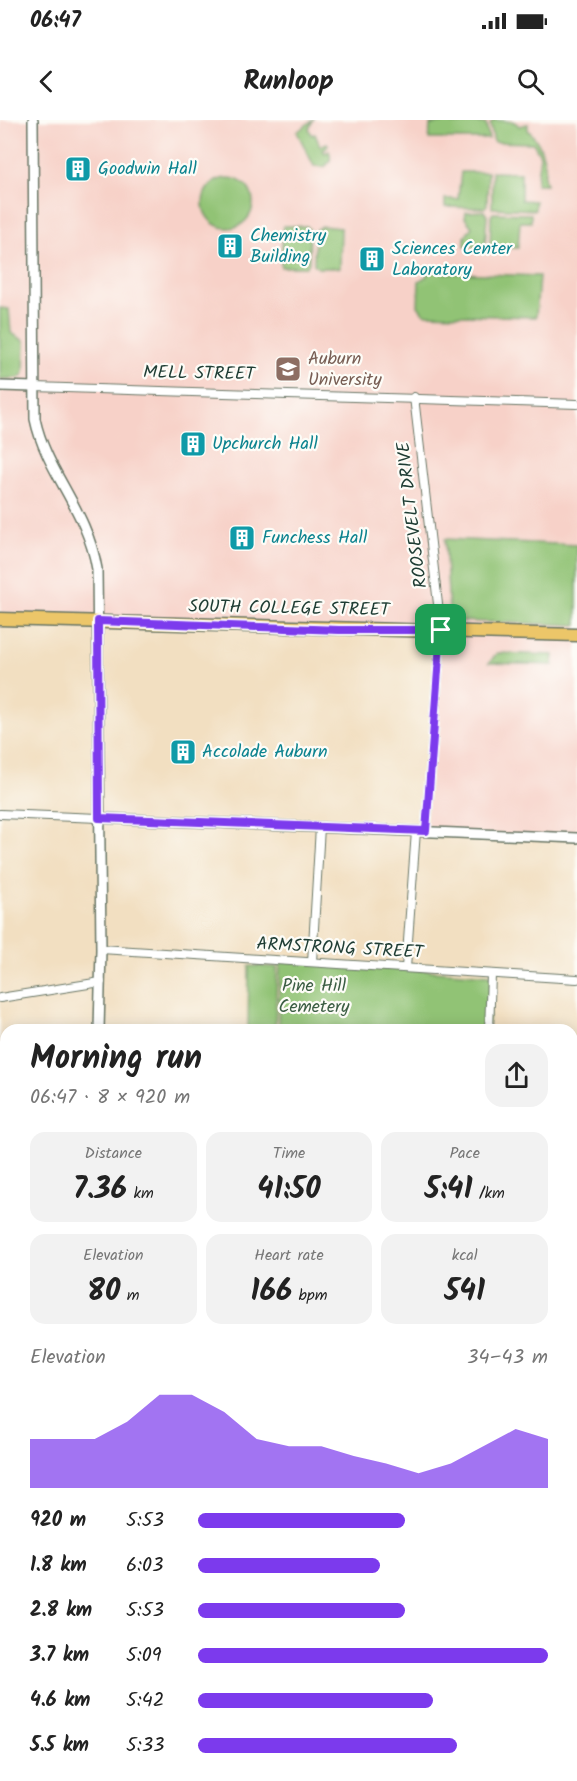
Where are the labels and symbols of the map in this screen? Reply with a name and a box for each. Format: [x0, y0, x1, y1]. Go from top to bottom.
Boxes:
building icon: Goodwin Hall [63, 154, 93, 184]
place label: Goodwin Hall [98, 155, 197, 184]
place label: Chemistry Building [250, 222, 327, 272]
building icon: Chemistry Building [215, 231, 245, 261]
place label: Sciences Center Laboratory [392, 235, 513, 285]
building icon: Sciences Center Laboratory [357, 244, 387, 274]
place label: Auburn University [308, 345, 382, 395]
school or university icon: Auburn University [273, 354, 303, 384]
street label: MELL STREET [143, 359, 257, 389]
building icon: Upchurch Hall [178, 429, 208, 459]
place label: Upchurch Hall [212, 430, 318, 459]
street label: ROOSEVELT DRIVE [390, 440, 436, 590]
building icon: Funchess Hall [227, 523, 257, 553]
place label: Funchess Hall [262, 524, 368, 553]
street label: SOUTH COLLEGE STREET [188, 593, 391, 625]
pin [415, 604, 466, 655]
building icon: Accolade Auburn [168, 737, 198, 767]
place label: Accolade Auburn [202, 738, 328, 767]
street label: ARMSTRONG STREET [256, 930, 426, 968]
park label: Pine Hill Cemetery [279, 972, 350, 1022]

